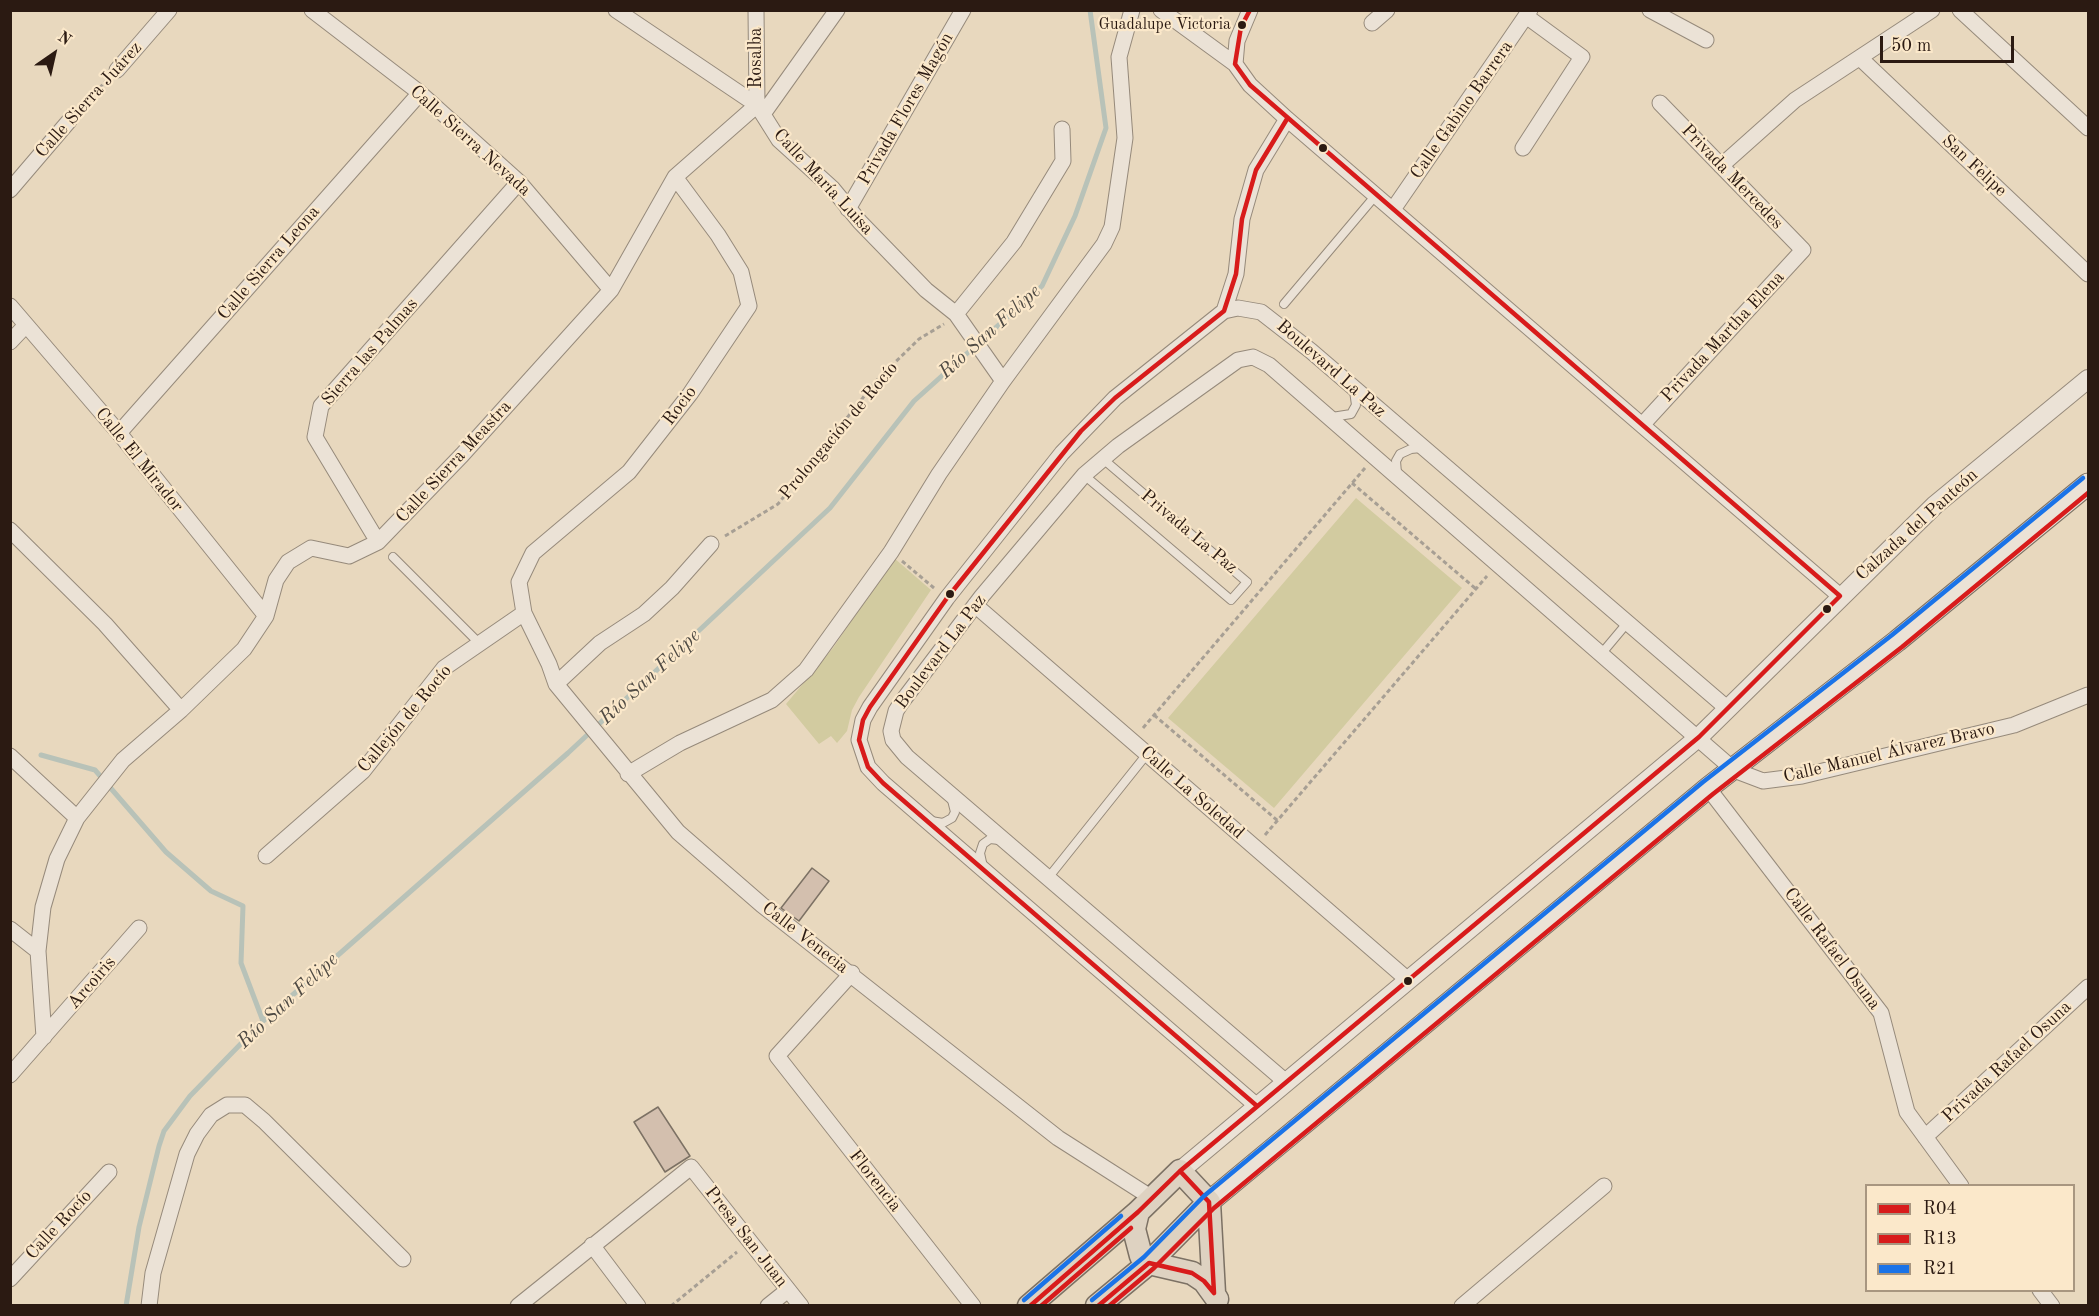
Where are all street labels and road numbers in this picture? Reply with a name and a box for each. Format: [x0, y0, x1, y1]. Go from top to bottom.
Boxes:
street label: Rosalba [745, 27, 767, 89]
street label: Privada Flores Magón [854, 29, 958, 189]
street label: Calle Sierra Juárez [31, 37, 147, 163]
street label: Calle Gabino Barrera [1406, 37, 1518, 183]
street label: Calle Sierra Nevada [405, 81, 535, 201]
street label: Privada Mercedes [1676, 120, 1788, 234]
street label: Calle María Luisa [768, 124, 878, 240]
street label: San Felipe [1937, 130, 2011, 202]
street label: Calle Sierra Leona [213, 201, 325, 325]
street label: Privada Martha Elena [1657, 267, 1789, 407]
street label: Sierra las Palmas [317, 294, 423, 410]
street label: Boulevard La Paz [1272, 316, 1390, 422]
street label: Prolongación de Rocío [775, 358, 903, 504]
street label: Rocio [658, 382, 702, 430]
street label: Calle Sierra Meastra [392, 396, 516, 528]
street label: Calle El Mirador [90, 403, 188, 517]
street label: Calzada del Panteón [1852, 465, 1982, 585]
street label: Privada La Paz [1136, 485, 1242, 579]
street label: Boulevard La Paz [891, 590, 991, 714]
street label: Callejón de Rocío [353, 661, 457, 777]
street label: Calle Manuel Álvarez Bravo [1781, 718, 1997, 788]
street label: Calle La Soledad [1136, 742, 1248, 844]
street label: Calle Rafael Osuna [1779, 884, 1885, 1014]
street label: Calle Venecia [757, 897, 853, 979]
street label: Arcoiris [63, 952, 121, 1014]
street label: Privada Rafael Osuna [1938, 996, 2076, 1128]
street label: Florencia [844, 1146, 906, 1216]
street label: Presa San Juan [700, 1182, 792, 1292]
street label: Calle Rocío [21, 1186, 97, 1264]

